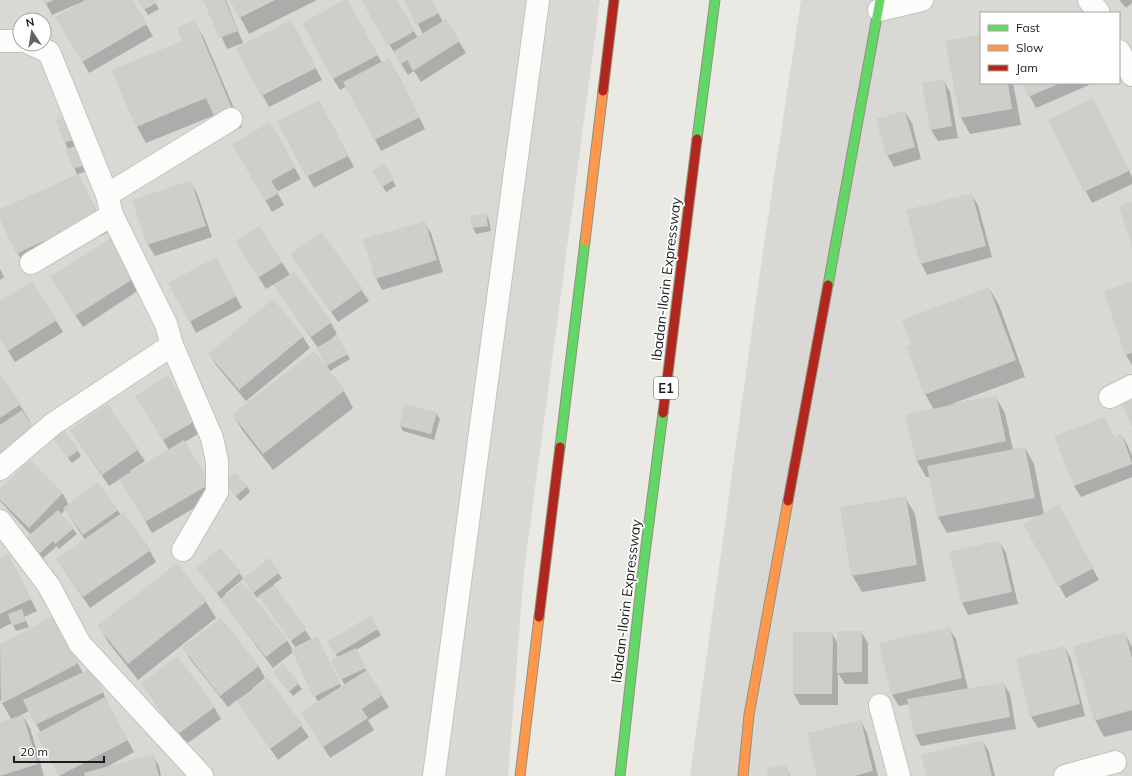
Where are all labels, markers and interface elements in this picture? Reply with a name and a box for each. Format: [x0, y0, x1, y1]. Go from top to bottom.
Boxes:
north arrow [12, 12, 52, 52]
legend [980, 12, 1120, 84]
text: N [24, 15, 35, 30]
text: Fast [1016, 20, 1040, 35]
text: Slow [1016, 40, 1044, 55]
text: Jam [1016, 60, 1038, 75]
street label: Ibadan-Ilorin Expressway [647, 196, 685, 362]
road number: E1 [654, 377, 678, 399]
street label: Ibadan-Ilorin Expressway [607, 518, 645, 684]
scale bar [14, 738, 104, 764]
text: 20 m [20, 744, 48, 759]

